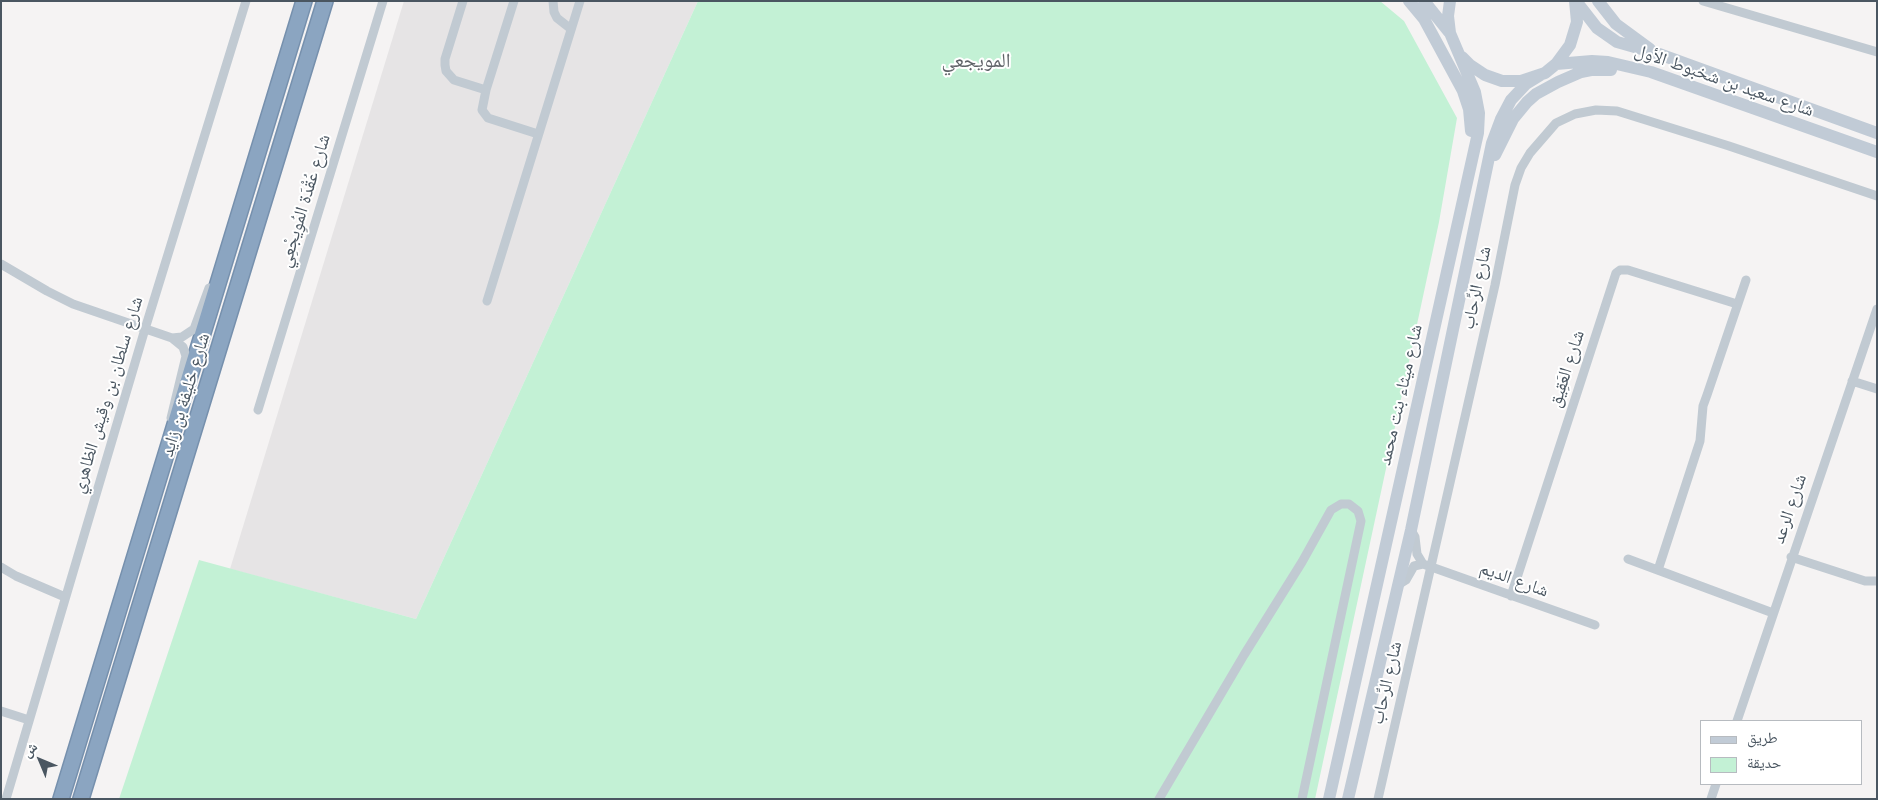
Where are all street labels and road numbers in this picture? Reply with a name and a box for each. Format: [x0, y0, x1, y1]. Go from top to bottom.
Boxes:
street label: شارع سعيد بن شخبوط الأول [1632, 40, 1816, 122]
street label: شارع عُقْدَة المُوِيجْعِي [274, 132, 336, 270]
street label: شارع الرِّحاب [1458, 244, 1496, 332]
street label: شارع سلطان بن وقيش الظاهري [68, 294, 148, 496]
street label: شارع ميثاء بنت محمد [1374, 322, 1428, 468]
street label: شارع العَقِيق [1544, 328, 1590, 410]
street label: شارع خليفة بن زايد [157, 331, 215, 459]
street label: شارع الرعد [1768, 471, 1812, 547]
street label: شارع الديم [1477, 558, 1551, 602]
street label: شارع الرِّحاب [1367, 639, 1407, 727]

